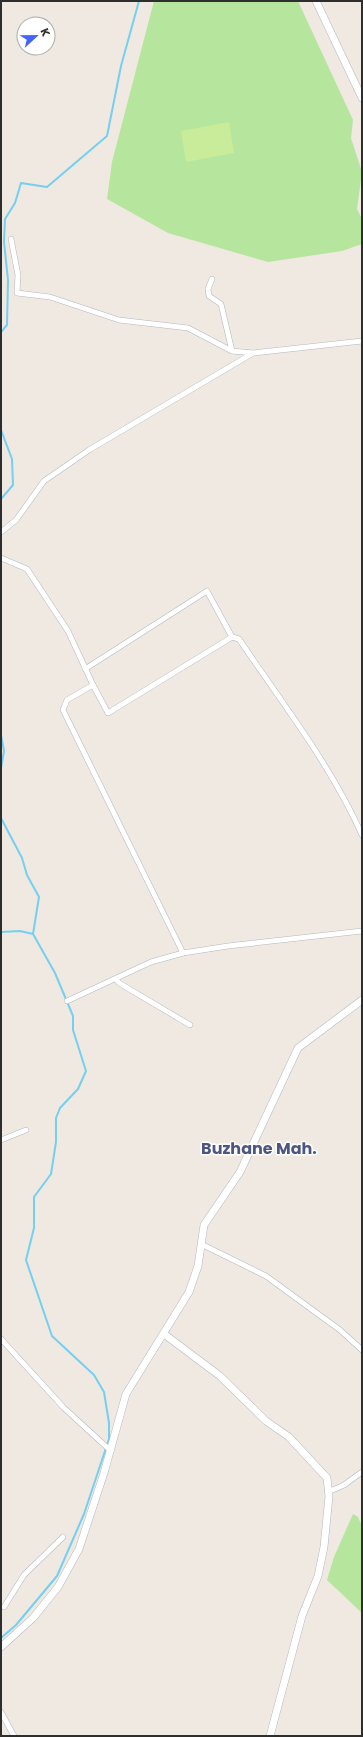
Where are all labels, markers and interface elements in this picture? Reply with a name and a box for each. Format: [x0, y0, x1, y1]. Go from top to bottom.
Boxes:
north arrow [16, 16, 56, 56]
text: K [36, 26, 54, 39]
district label: Buzhane Mah. [201, 1137, 317, 1160]

